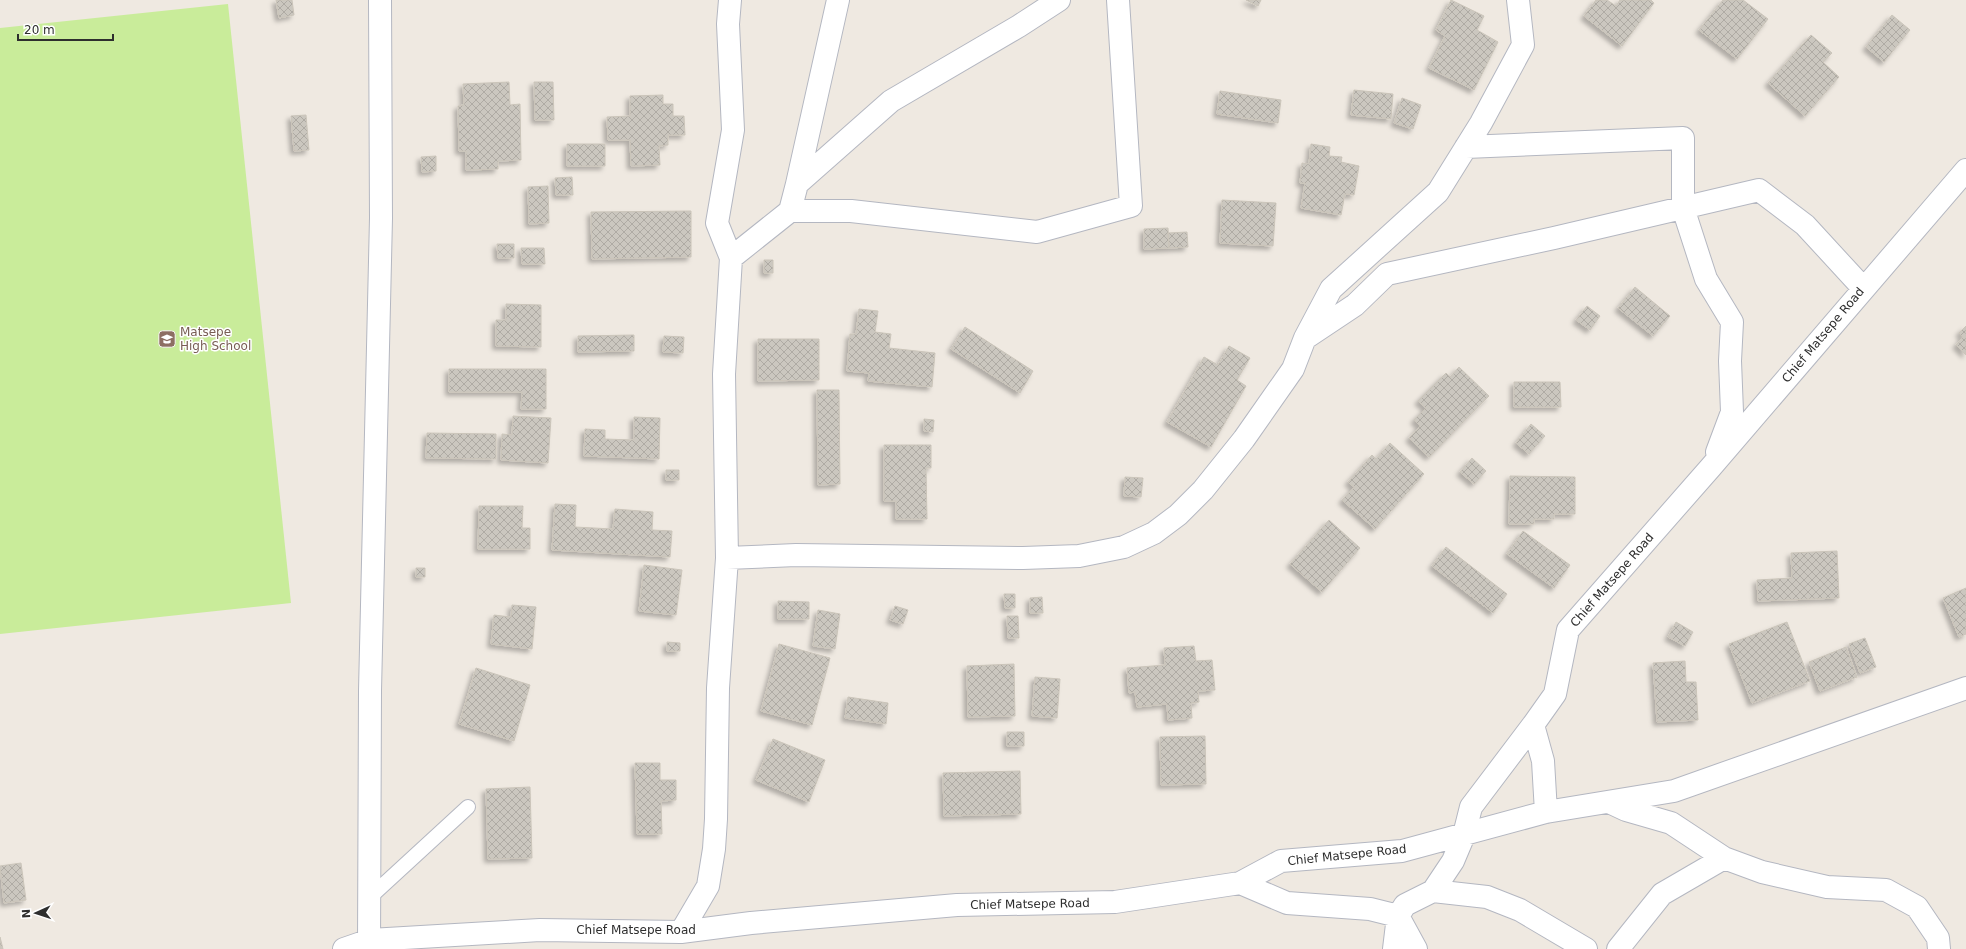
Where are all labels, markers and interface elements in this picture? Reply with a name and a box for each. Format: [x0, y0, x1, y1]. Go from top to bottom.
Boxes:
scale bar [18, 16, 113, 42]
text: 20 m [24, 23, 55, 37]
street label: Chief Matsepe Road [1779, 285, 1867, 385]
place label: Matsepe High School [180, 325, 251, 353]
school or university icon: Matsepe High School [157, 329, 177, 349]
street label: Chief Matsepe Road [1567, 530, 1657, 630]
street label: Chief Matsepe Road [1287, 842, 1407, 868]
north arrow [16, 893, 56, 933]
street label: Chief Matsepe Road [970, 896, 1090, 912]
text: N [20, 909, 33, 918]
street label: Chief Matsepe Road [576, 923, 696, 937]

